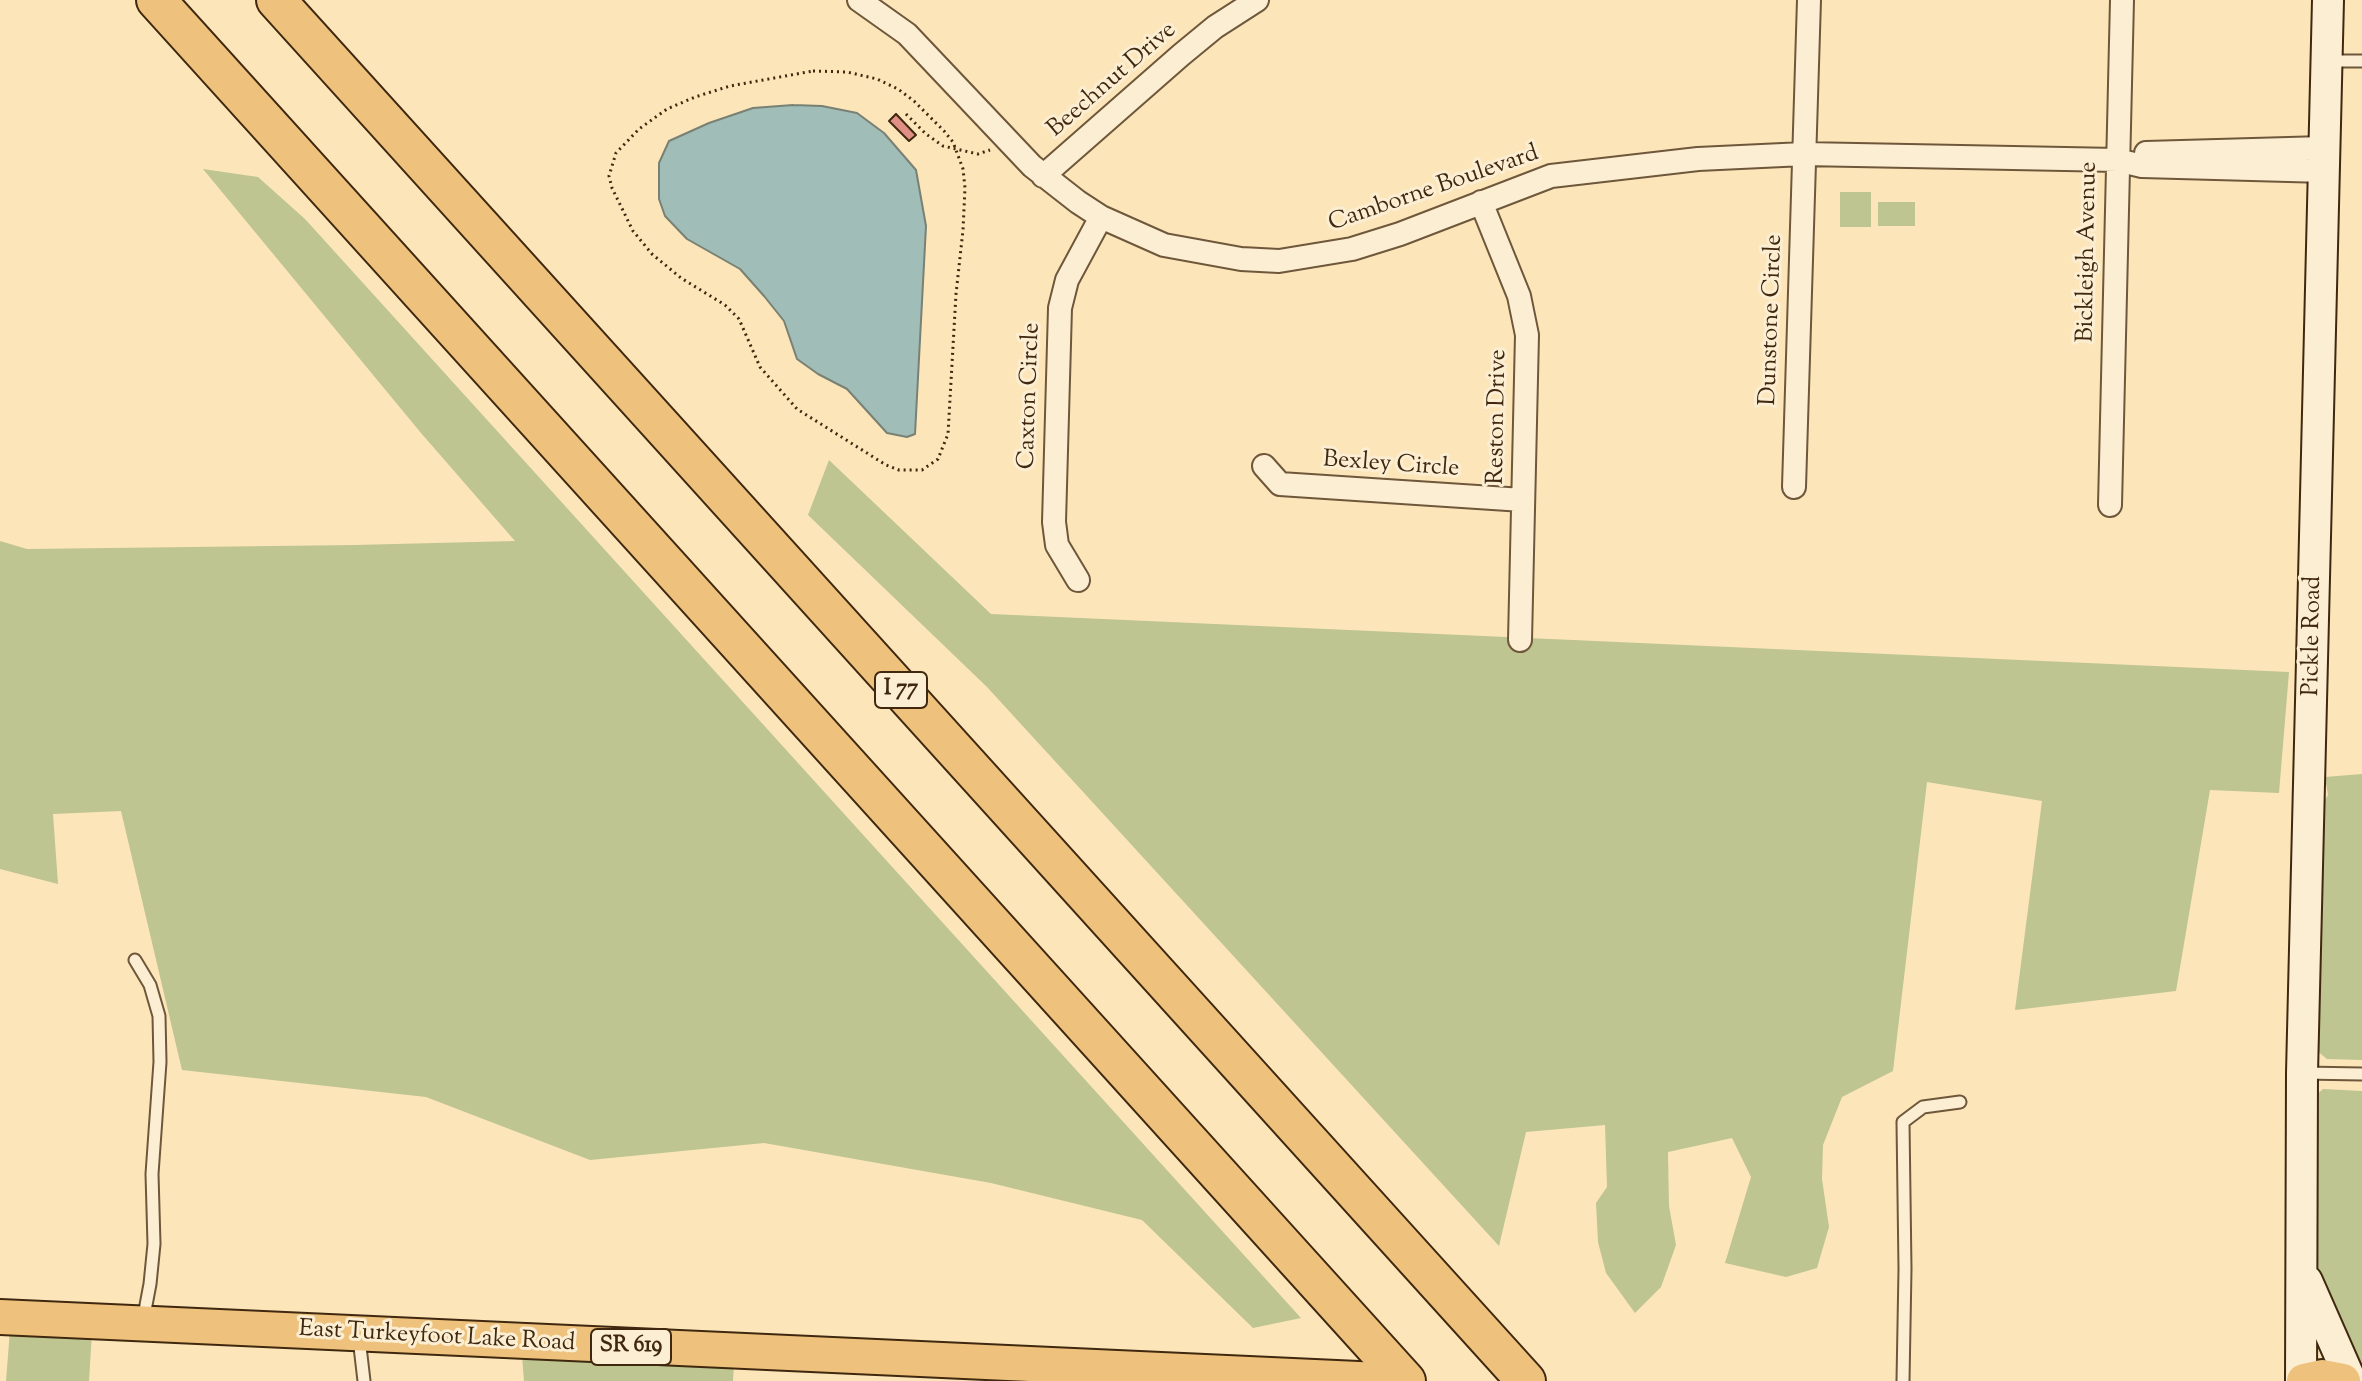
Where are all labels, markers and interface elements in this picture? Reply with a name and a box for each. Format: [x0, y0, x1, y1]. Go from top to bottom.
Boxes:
street label: Beechnut Drive [1043, 17, 1183, 145]
street label: Camborne Boulevard [1325, 141, 1543, 239]
street label: Bickleigh Avenue [2073, 161, 2105, 343]
street label: Dunstone Circle [1756, 234, 1790, 406]
street label: Caxton Circle [1014, 322, 1048, 470]
street label: Reston Drive [1483, 349, 1515, 485]
street label: Bexley Circle [1322, 447, 1460, 485]
street label: Pickle Road [2299, 576, 2329, 696]
road number: I 77 [875, 672, 927, 708]
street label: East Turkeyfoot Lake Road [298, 1316, 576, 1360]
road number: SR 619 [591, 1329, 671, 1365]

